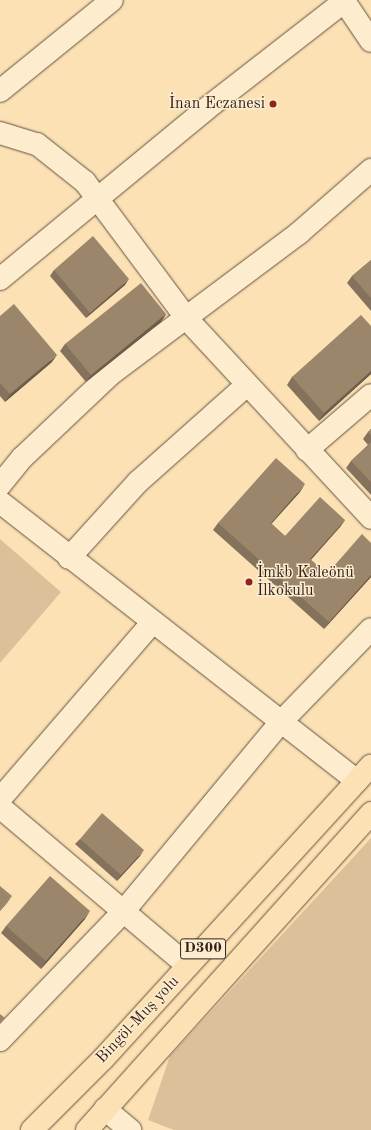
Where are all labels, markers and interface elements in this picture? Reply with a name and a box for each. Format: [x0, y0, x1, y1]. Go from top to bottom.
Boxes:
place label: İnan Eczanesi [169, 94, 265, 114]
marker: İnan Eczanesi [268, 99, 278, 109]
place label: İmkb Kaleönü İlkokulu [257, 563, 354, 601]
marker: İmkb Kaleönü İlkokulu [244, 577, 254, 587]
road number: D300 [180, 936, 226, 962]
street label: Bingöl-Muş yolu [93, 972, 183, 1068]

